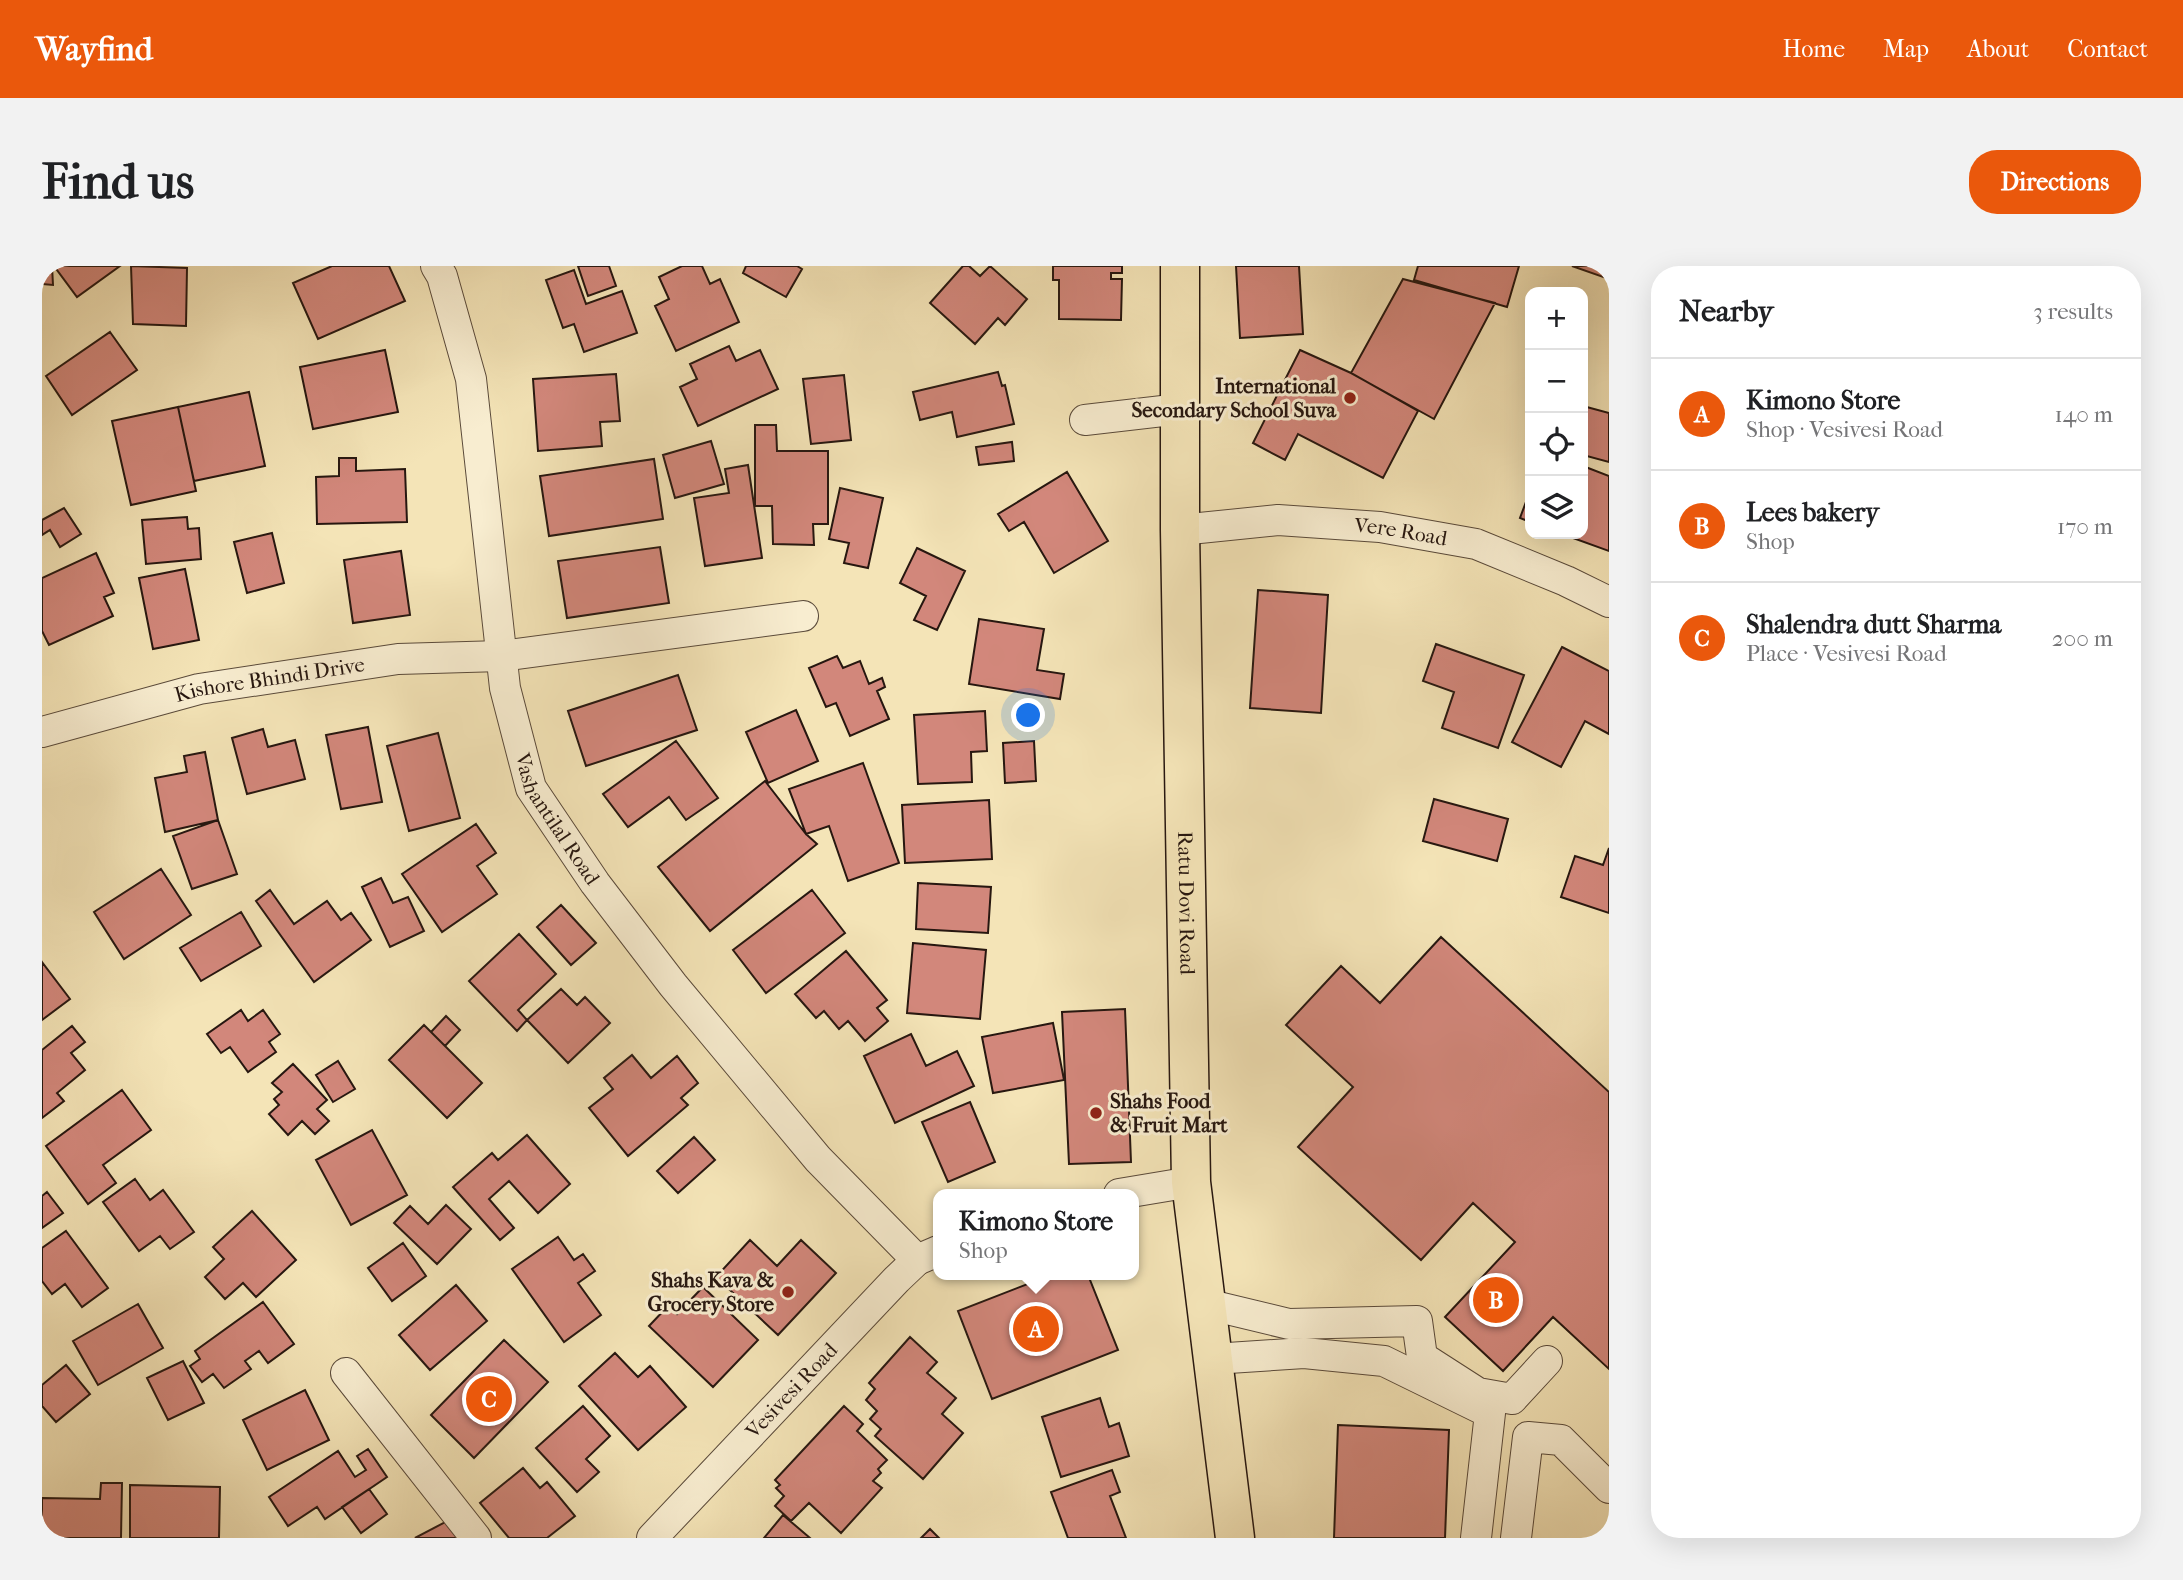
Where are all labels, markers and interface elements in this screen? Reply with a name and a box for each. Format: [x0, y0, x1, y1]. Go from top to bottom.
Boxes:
text: Wayfind [35, 30, 153, 69]
text: Home [1783, 35, 1845, 63]
text: Map [1883, 35, 1929, 63]
text: About [1967, 35, 2029, 63]
text: Contact [2067, 35, 2148, 63]
button: Directions [1969, 150, 2141, 214]
text: Find us [42, 153, 194, 211]
map controls [1525, 287, 1588, 539]
button: + [1525, 287, 1588, 350]
text: Nearby [1679, 294, 1774, 329]
text: 3 results [2033, 298, 2113, 325]
button: − [1525, 350, 1588, 413]
place label: International Secondary School Suva [1131, 374, 1337, 422]
text: Kimono Store [1746, 385, 1900, 416]
marker: International Secondary School Suva [1342, 390, 1358, 406]
text: A [1695, 401, 1709, 428]
text: 140 m [2054, 401, 2113, 428]
button: locate [1525, 413, 1588, 476]
text: Shop · Vesivesi Road [1746, 416, 1943, 443]
button: layers [1525, 476, 1588, 539]
text: Lees bakery [1746, 497, 1879, 528]
street label: Vere Road [1353, 513, 1450, 551]
text: B [1695, 513, 1709, 540]
text: 170 m [2057, 513, 2113, 540]
text: Shop [1746, 528, 1795, 555]
text: Shalendra dutt Sharma [1746, 609, 2001, 640]
text: C [1694, 625, 1710, 652]
text: 200 m [2052, 625, 2113, 652]
text: Place · Vesivesi Road [1746, 640, 1947, 667]
street label: Kishore Bhindi Drive [172, 652, 366, 707]
your location [1011, 698, 1045, 732]
street label: Vashantilal Road [510, 749, 605, 890]
street label: Ratu Dovi Road [1173, 831, 1200, 975]
place label: Shahs Food & Fruit Mart [1110, 1089, 1228, 1137]
marker: Shahs Food & Fruit Mart [1088, 1105, 1104, 1121]
popup [933, 1189, 1139, 1280]
text: Kimono Store [959, 1206, 1113, 1237]
text: Shop [959, 1237, 1008, 1264]
place label: Shahs Kava & Grocery Store [647, 1268, 775, 1316]
pin: B [1473, 1274, 1519, 1326]
marker: Shahs Kava & Grocery Store [780, 1284, 796, 1300]
pin: A [1013, 1303, 1059, 1355]
street label: Vesivesi Road [740, 1337, 843, 1444]
pin: C [466, 1373, 512, 1425]

